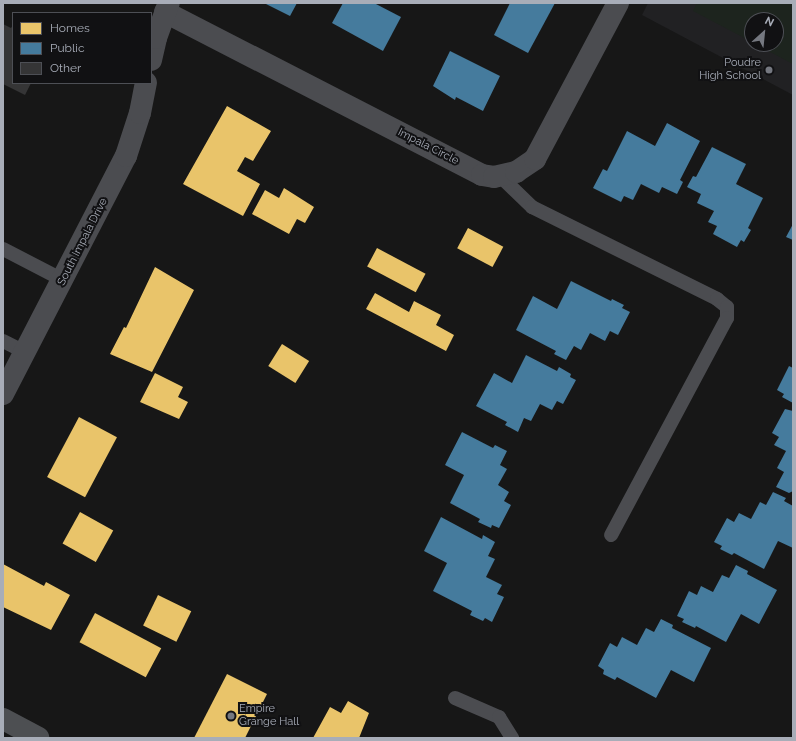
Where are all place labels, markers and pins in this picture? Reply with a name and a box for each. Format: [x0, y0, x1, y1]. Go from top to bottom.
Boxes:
place label: Poudre High School [699, 57, 761, 83]
marker: Poudre High School [764, 65, 774, 75]
place label: Empire Grange Hall [239, 703, 299, 729]
marker: Empire Grange Hall [226, 711, 236, 721]

